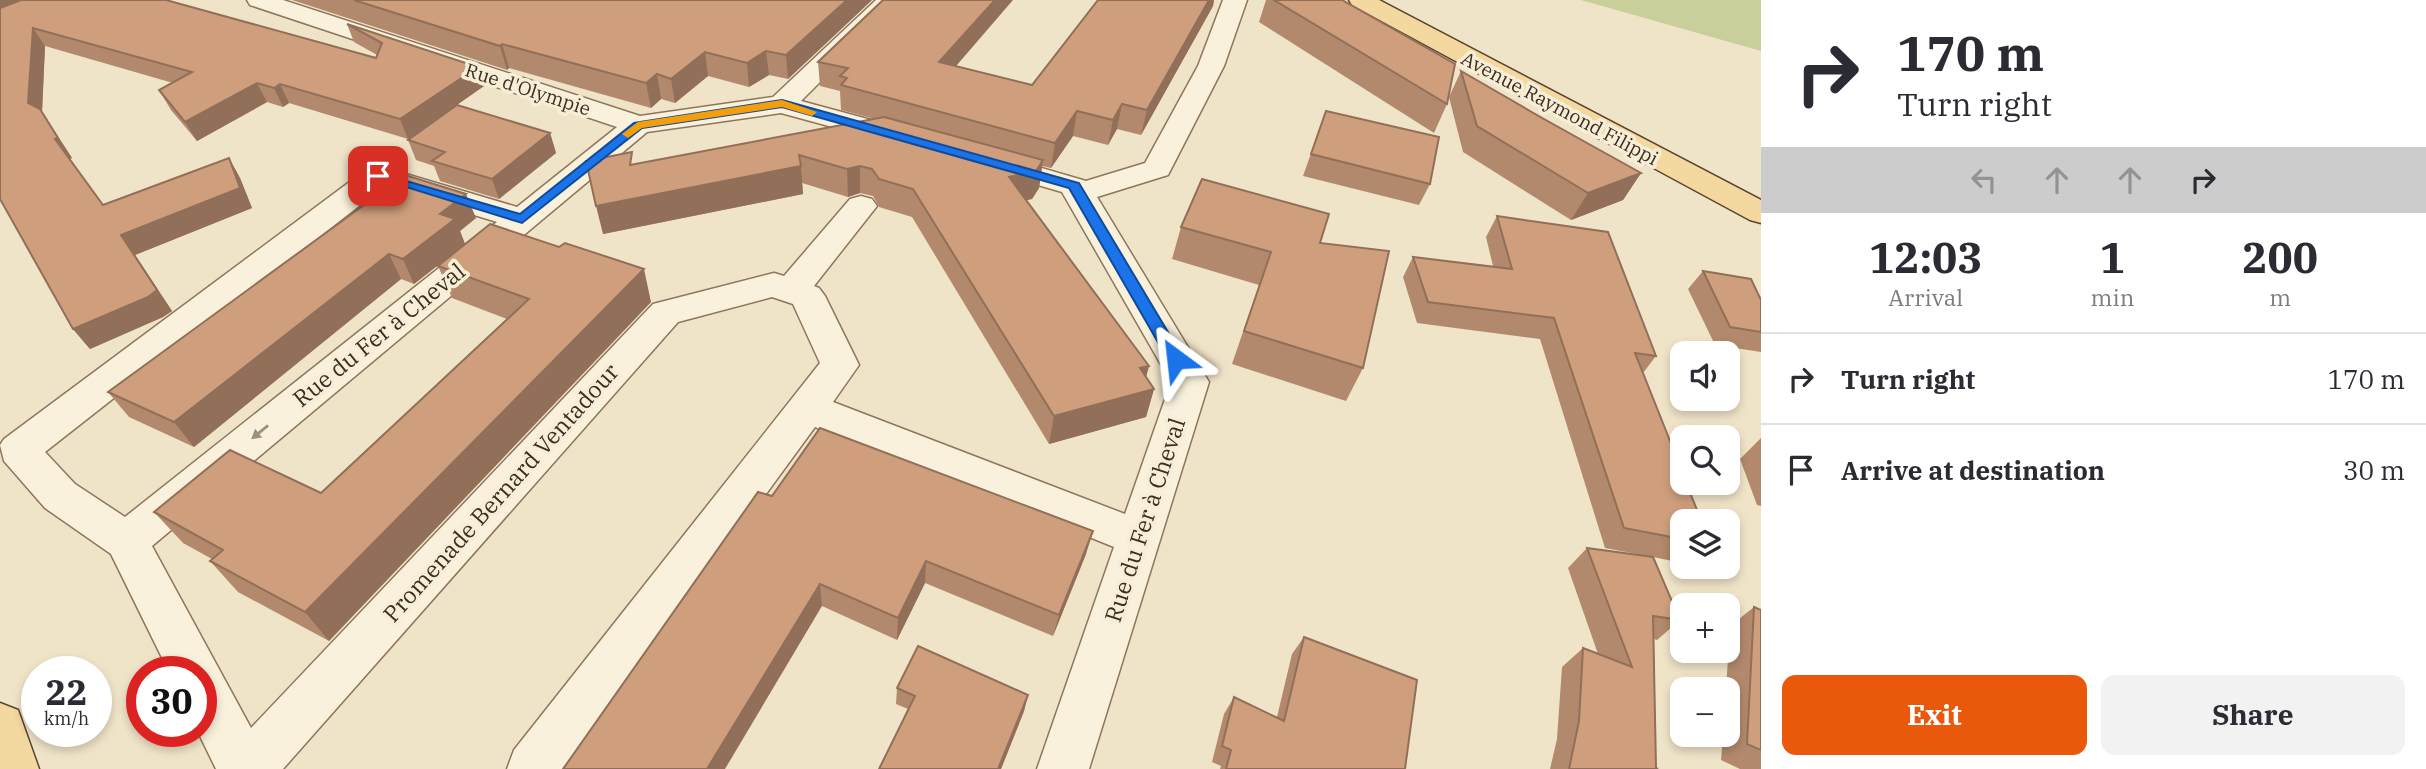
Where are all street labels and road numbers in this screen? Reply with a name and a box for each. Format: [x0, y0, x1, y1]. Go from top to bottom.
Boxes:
street label: Avenue Raymond Filippi [1457, 46, 1663, 170]
street label: Rue d'Olympie [462, 57, 594, 121]
street label: Rue du Fer à Cheval [286, 255, 471, 413]
street label: Promenade Bernard Ventadour [376, 357, 625, 628]
street label: Rue du Fer à Cheval [1097, 414, 1191, 626]

